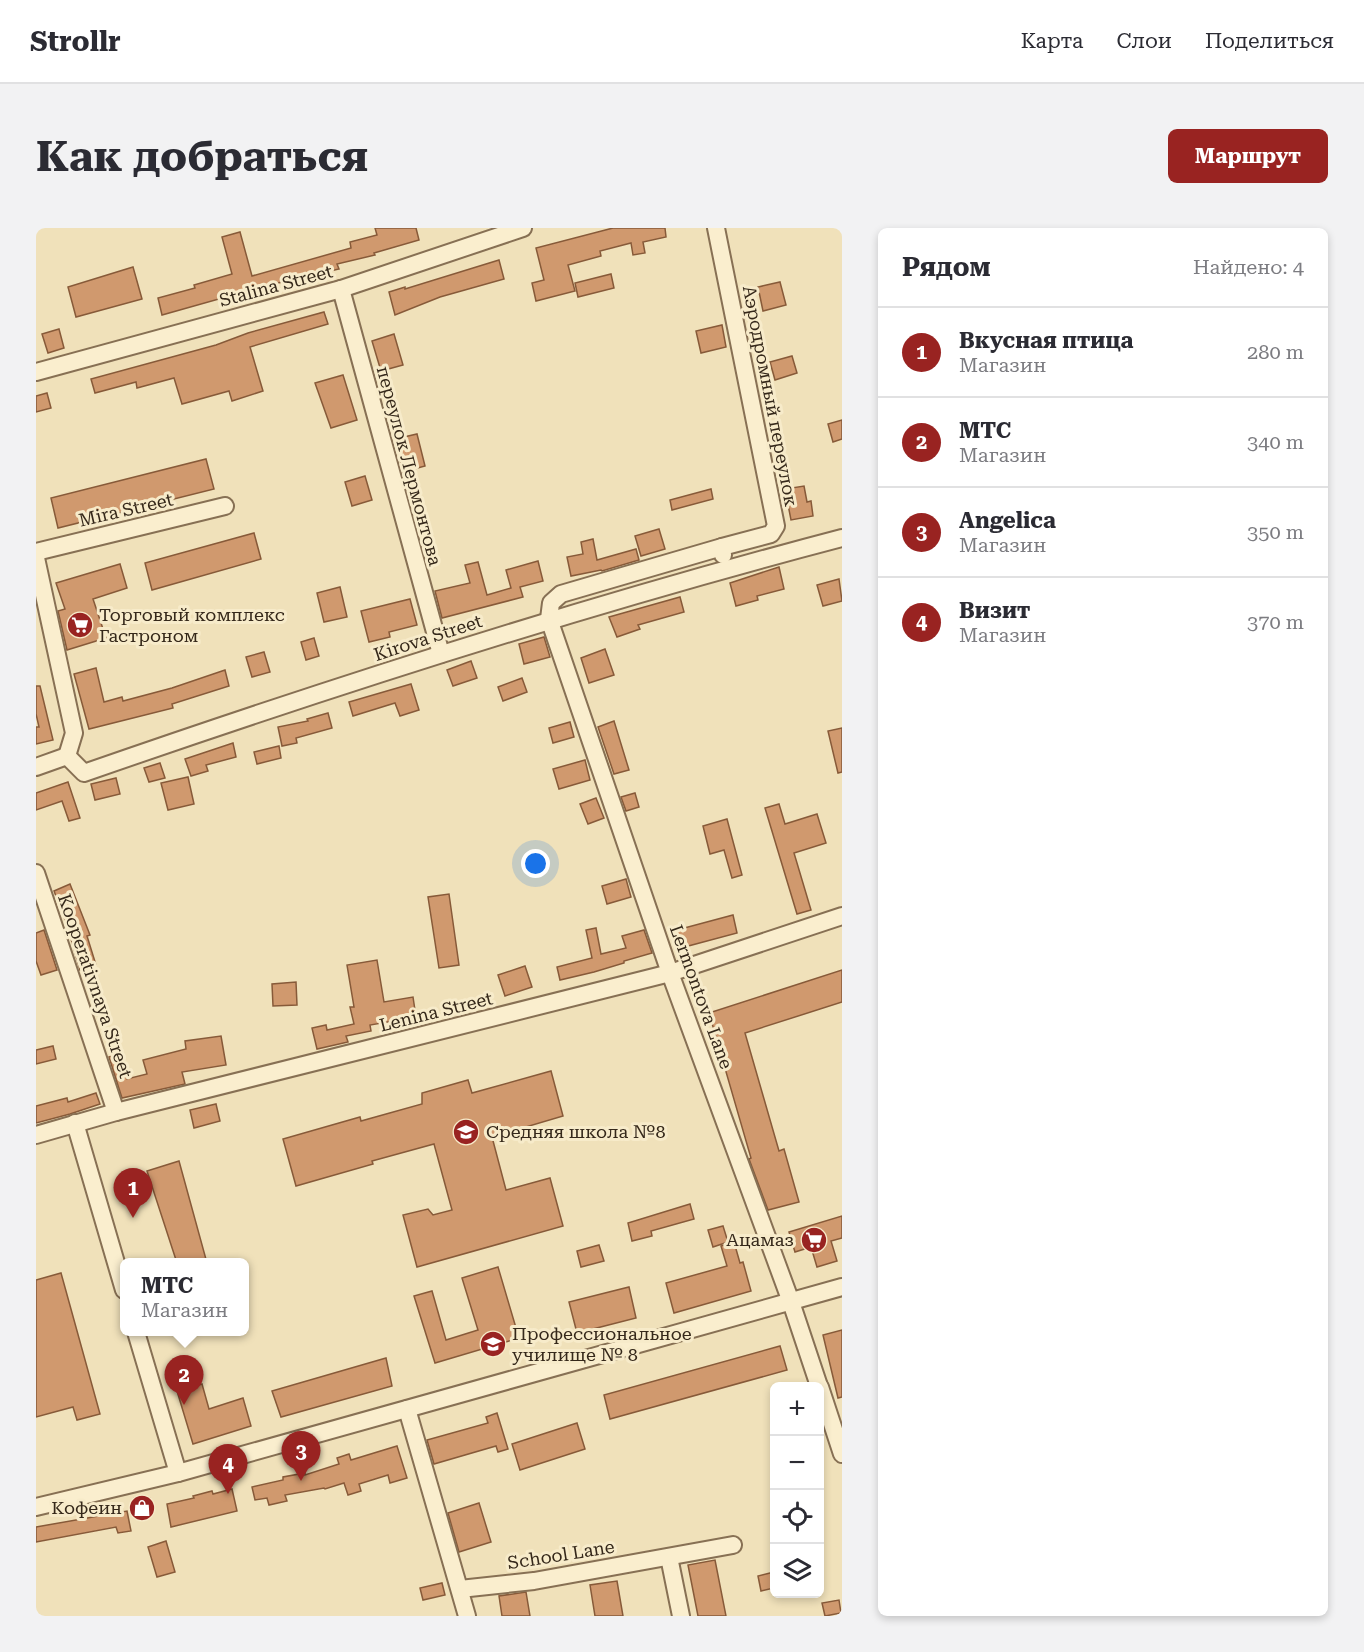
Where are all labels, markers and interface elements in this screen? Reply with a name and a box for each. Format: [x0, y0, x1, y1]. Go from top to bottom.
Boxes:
text: Strollr [30, 25, 121, 58]
text: Карта [1021, 29, 1084, 53]
text: Слои [1117, 29, 1172, 53]
text: Поделиться [1205, 29, 1334, 53]
button: Маршрут [1168, 129, 1328, 183]
text: Как добраться [36, 132, 368, 181]
text: Рядом [902, 252, 991, 282]
text: Найдено: 4 [1193, 255, 1304, 279]
street label: Stalina Street [217, 260, 335, 311]
street label: Аэродромный переулок [739, 284, 802, 508]
text: Вкусная птица [959, 328, 1133, 353]
text: 1 [916, 340, 927, 364]
text: 280 m [1247, 340, 1304, 364]
text: Магазин [959, 353, 1046, 377]
street label: переулок Лермонтова [373, 364, 446, 568]
text: МТС [959, 418, 1011, 443]
text: 2 [916, 430, 927, 454]
text: 340 m [1247, 430, 1304, 454]
text: Магазин [959, 443, 1046, 467]
street label: Mira Street [77, 488, 175, 531]
text: Angelica [959, 508, 1056, 533]
text: 3 [916, 520, 927, 544]
text: 350 m [1247, 520, 1304, 544]
text: Магазин [959, 533, 1046, 557]
text: Визит [959, 598, 1030, 623]
place label: Торговый комплекс Гастроном [99, 604, 285, 646]
supermarket icon: Торговый комплекс Гастроном [65, 610, 95, 640]
street label: Kirova Street [371, 610, 485, 665]
text: 4 [916, 610, 927, 634]
text: 370 m [1247, 610, 1304, 634]
text: Магазин [959, 623, 1046, 647]
your location [521, 849, 550, 878]
street label: Kooperativnaya Street [54, 891, 137, 1081]
street label: Lermontova Lane [666, 922, 737, 1072]
street label: Lenina Street [377, 987, 495, 1036]
school or university icon: Средняя школа №8 [451, 1117, 481, 1147]
place label: Средняя школа №8 [486, 1121, 666, 1142]
pin: 1 [114, 1168, 152, 1218]
supermarket icon: Ацамаз [799, 1225, 829, 1255]
place label: Ацамаз [726, 1229, 794, 1250]
popup [120, 1258, 249, 1336]
text: МТС [141, 1273, 193, 1298]
text: Магазин [141, 1298, 228, 1322]
place label: Профессиональное училище № 8 [512, 1323, 692, 1365]
school or university icon: Профессиональное училище № 8 [478, 1329, 508, 1359]
pin: 2 [164, 1356, 204, 1405]
map controls [770, 1382, 824, 1598]
button: + [770, 1382, 824, 1436]
pin: 3 [282, 1432, 320, 1481]
button: − [770, 1436, 824, 1490]
pin: 4 [208, 1444, 248, 1494]
button: locate [770, 1490, 824, 1544]
shop icon: Кофеин [127, 1493, 157, 1523]
place label: Кофеин [51, 1497, 122, 1518]
street label: School Lane [506, 1536, 616, 1573]
button: layers [770, 1544, 824, 1598]

